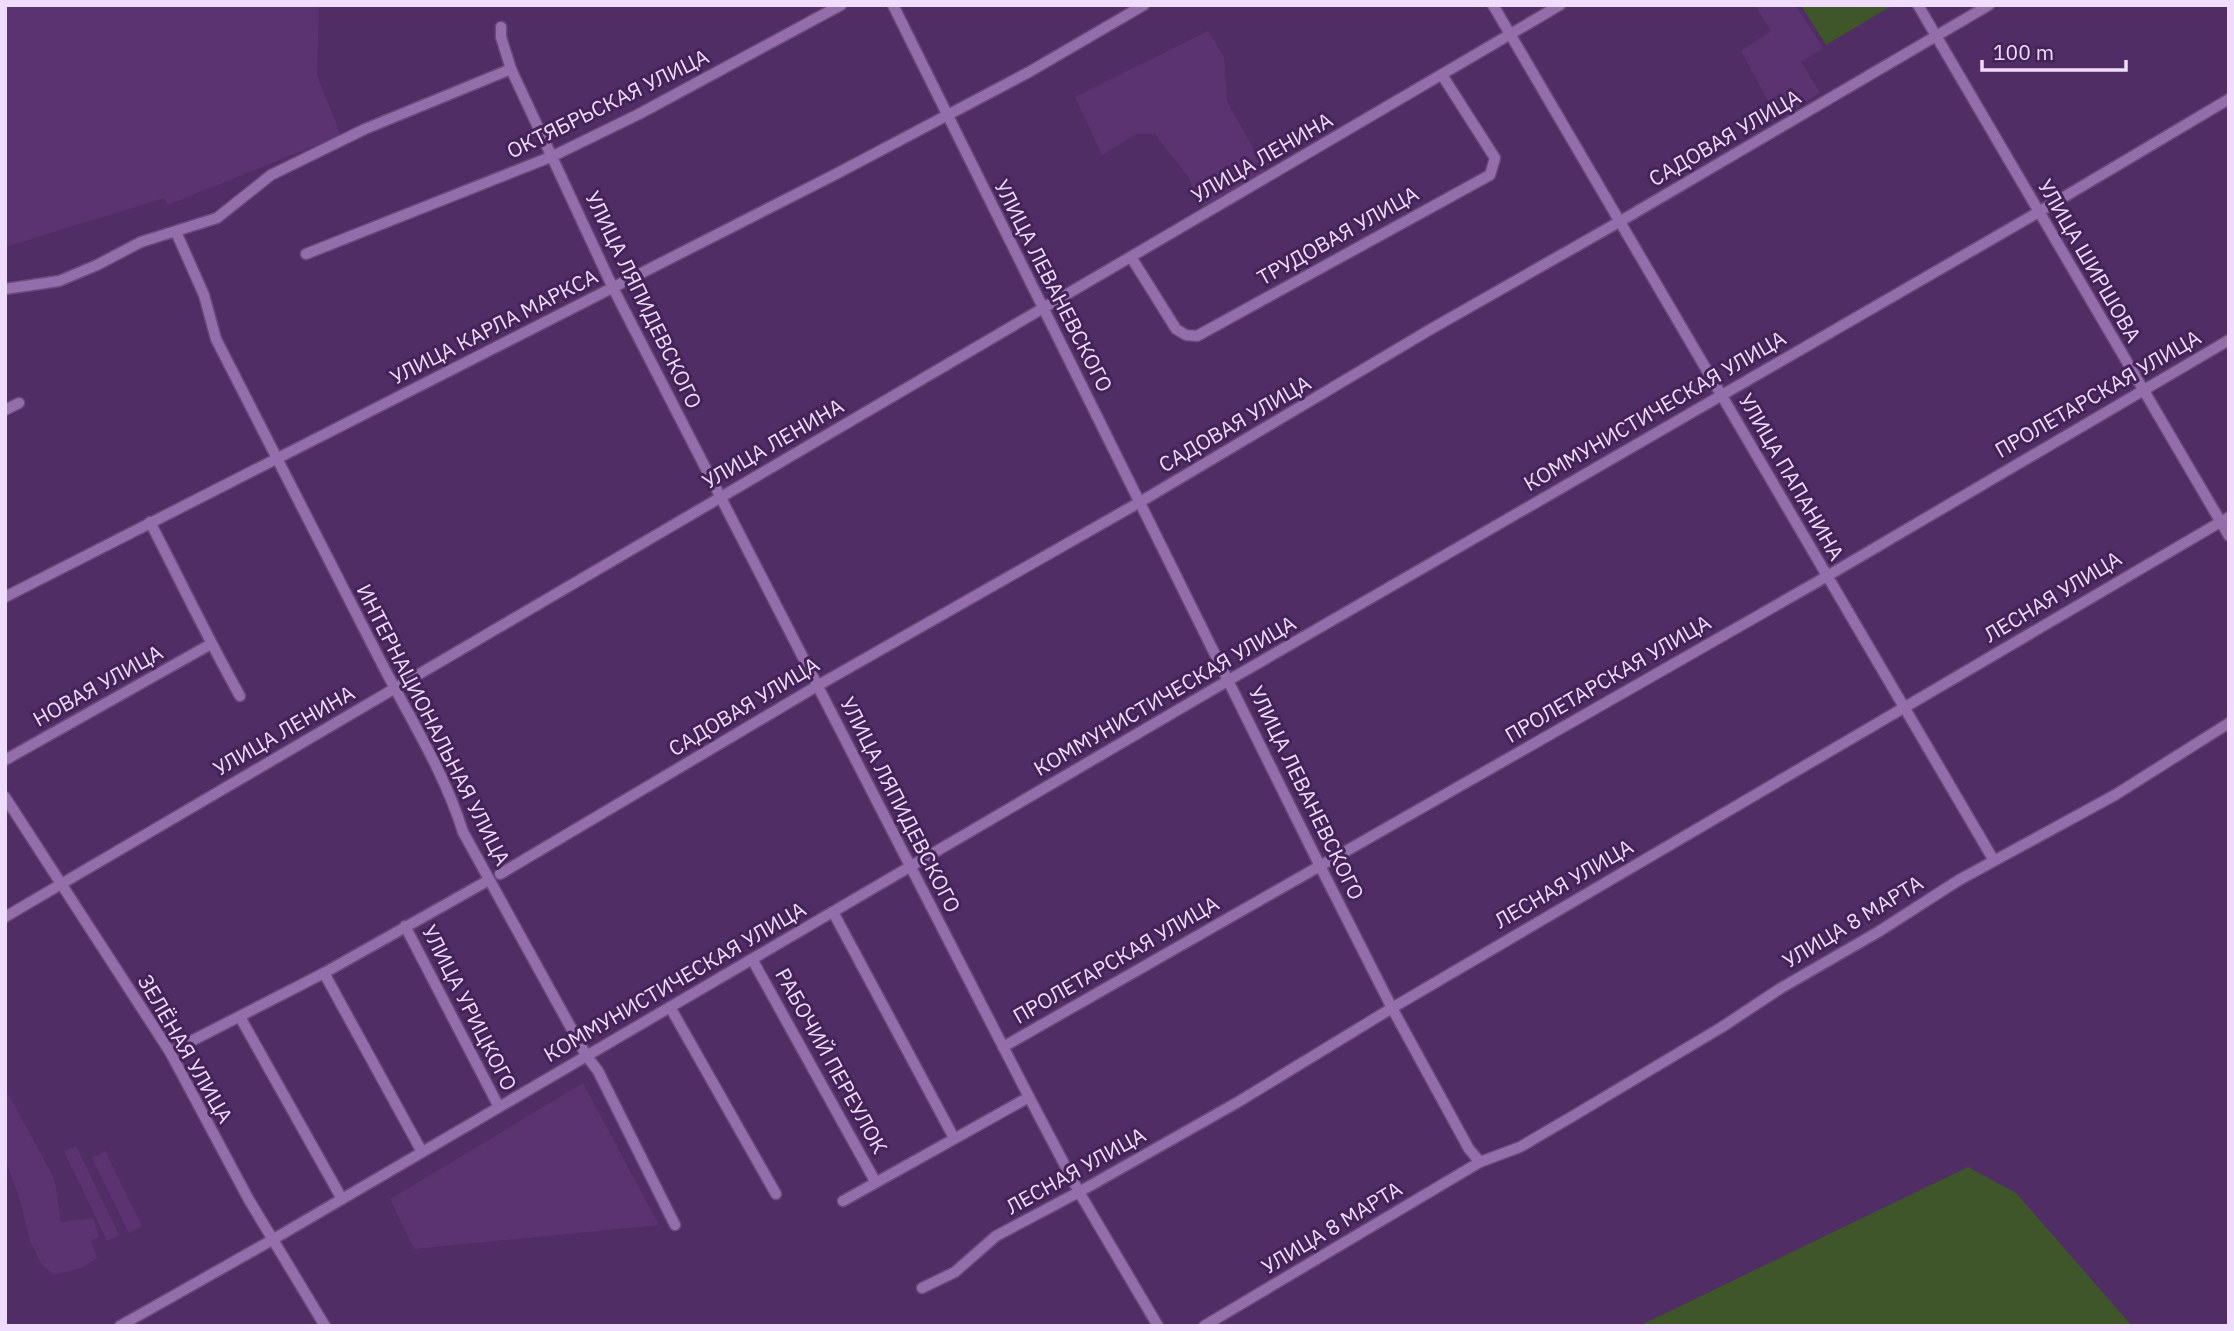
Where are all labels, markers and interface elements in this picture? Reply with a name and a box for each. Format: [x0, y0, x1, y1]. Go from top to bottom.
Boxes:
scale bar [1982, 28, 2126, 72]
text: 100 m [1993, 38, 2054, 66]
street label: ОКТЯБРЬСКАЯ УЛИЦА [502, 42, 713, 164]
street label: САДОВАЯ УЛИЦА [1643, 82, 1806, 192]
street label: УЛИЦА ЛЕНИНА [1186, 105, 1337, 209]
street label: УЛИЦА ШИРШОВА [2032, 174, 2148, 347]
street label: УЛИЦА ЛЕВАНЕВСКОГО [988, 175, 1120, 396]
street label: ТРУДОВАЯ УЛИЦА [1252, 179, 1423, 291]
street label: УЛИЦА ЛЯПИДЕВСКОГО [579, 186, 709, 413]
street label: УЛИЦА КАРЛА МАРКСА [385, 262, 602, 391]
street label: КОММУНИСТИЧЕСКАЯ УЛИЦА [1518, 323, 1791, 497]
street label: ПРОЛЕТАРСКАЯ УЛИЦА [1989, 323, 2206, 464]
street label: САДОВАЯ УЛИЦА [1153, 368, 1316, 478]
street label: УЛИЦА ПАПАНИНА [1733, 388, 1851, 565]
street label: УЛИЦА ЛЕНИНА [697, 391, 848, 495]
street label: ЛЕСНАЯ УЛИЦА [1978, 544, 2126, 648]
street label: ИНТЕРНАЦИОНАЛЬНАЯ УЛИЦА [351, 579, 517, 870]
street label: КОММУНИСТИЧЕСКАЯ УЛИЦА [1028, 608, 1301, 782]
street label: ПРОЛЕТАРСКАЯ УЛИЦА [1499, 608, 1716, 749]
street label: НОВАЯ УЛИЦА [28, 638, 168, 732]
street label: САДОВАЯ УЛИЦА [663, 650, 824, 762]
street label: УЛИЦА ЛЕНИНА [208, 678, 359, 782]
street label: УЛИЦА ЛЕВАНЕВСКОГО [1243, 681, 1371, 904]
street label: УЛИЦА ЛЯПИДЕВСКОГО [834, 692, 968, 917]
street label: ЛЕСНАЯ УЛИЦА [1489, 832, 1638, 934]
street label: УЛИЦА 8 МАРТА [1777, 868, 1928, 974]
street label: ПРОЛЕТАРСКАЯ УЛИЦА [1007, 889, 1224, 1030]
street label: КОММУНИСТИЧЕСКАЯ УЛИЦА [538, 894, 811, 1068]
street label: УЛИЦА УРИЦКОГО [416, 920, 524, 1095]
street label: РАБОЧИЙ ПЕРЕУЛОК [769, 963, 895, 1158]
street label: ЗЕЛЁНАЯ УЛИЦА [132, 969, 240, 1128]
street label: ЛЕСНАЯ УЛИЦА [1001, 1120, 1150, 1220]
street label: УЛИЦА 8 МАРТА [1256, 1174, 1407, 1280]

